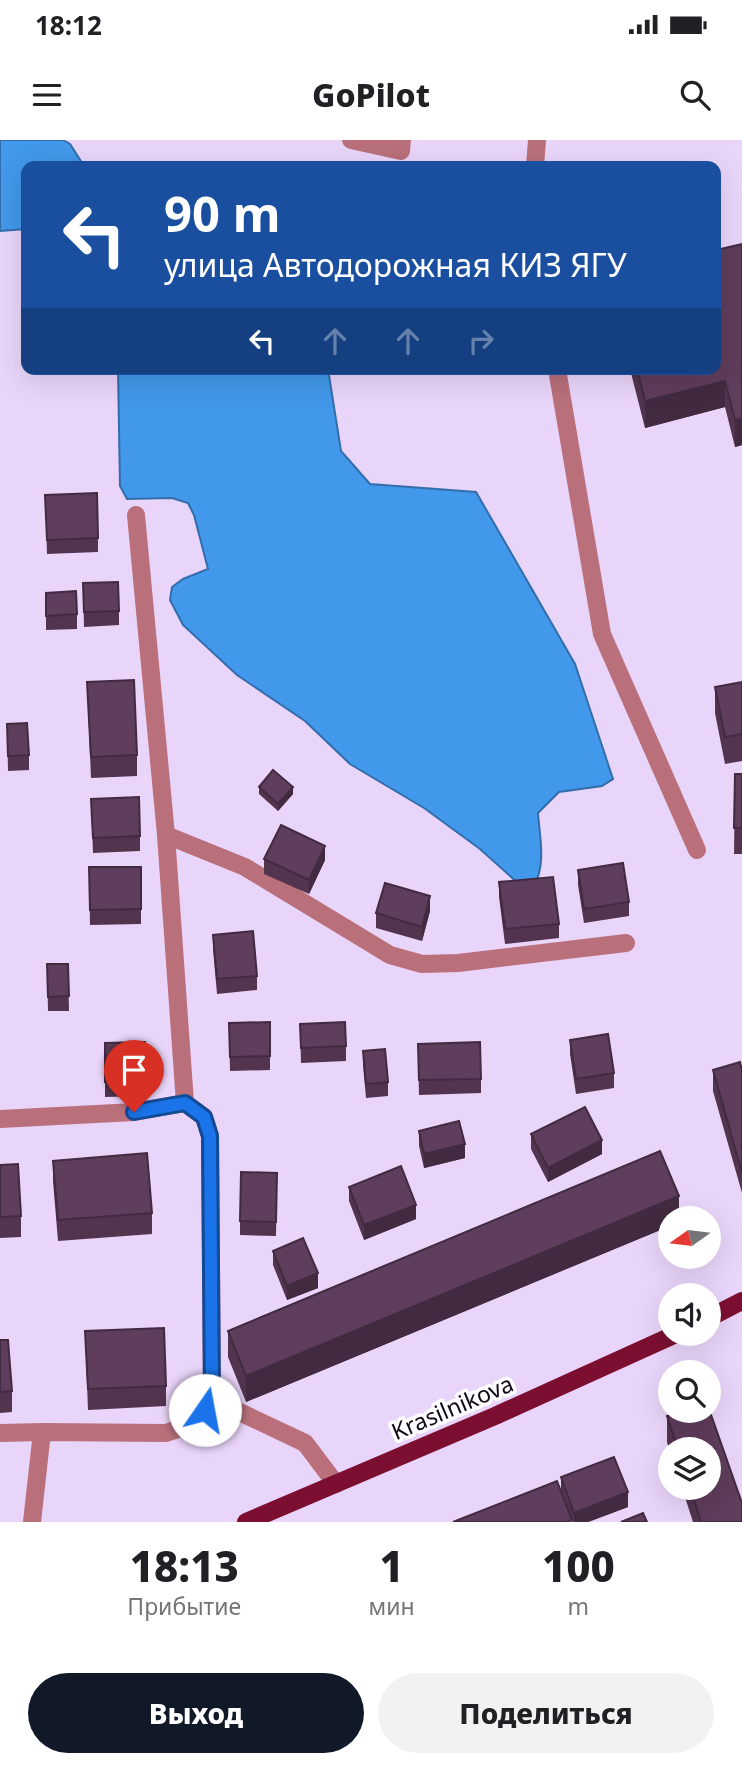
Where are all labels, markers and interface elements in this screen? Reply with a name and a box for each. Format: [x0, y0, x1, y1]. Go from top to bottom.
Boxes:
text: 18:12 [35, 7, 102, 43]
text: GoPilot [312, 73, 430, 116]
icon: menu [28, 76, 66, 114]
icon: search [676, 76, 714, 114]
text: 90 m [164, 180, 281, 246]
icon: left [49, 189, 140, 280]
text: улица Автодорожная КИЗ ЯГУ [164, 243, 627, 286]
icon: left [243, 322, 281, 360]
icon: ahead [316, 322, 354, 360]
icon: ahead [389, 322, 427, 360]
icon: right [462, 322, 500, 360]
pin [104, 1040, 164, 1112]
icon: arrive [115, 1051, 153, 1089]
north arrow [658, 1206, 721, 1269]
map controls [658, 1206, 721, 1500]
button: sound [658, 1283, 721, 1346]
button: search [658, 1360, 721, 1423]
street label: Krasilnikova [386, 1367, 518, 1447]
position arrow [168, 1373, 242, 1447]
button: layers [658, 1437, 721, 1500]
text: 18:13 [130, 1537, 239, 1594]
text: 1 [379, 1537, 404, 1594]
text: 100 [542, 1537, 615, 1594]
text: Прибытие [127, 1590, 241, 1622]
text: мин [369, 1590, 415, 1622]
text: m [568, 1590, 589, 1622]
button: Выход [28, 1673, 364, 1753]
button: Поделиться [378, 1673, 714, 1753]

